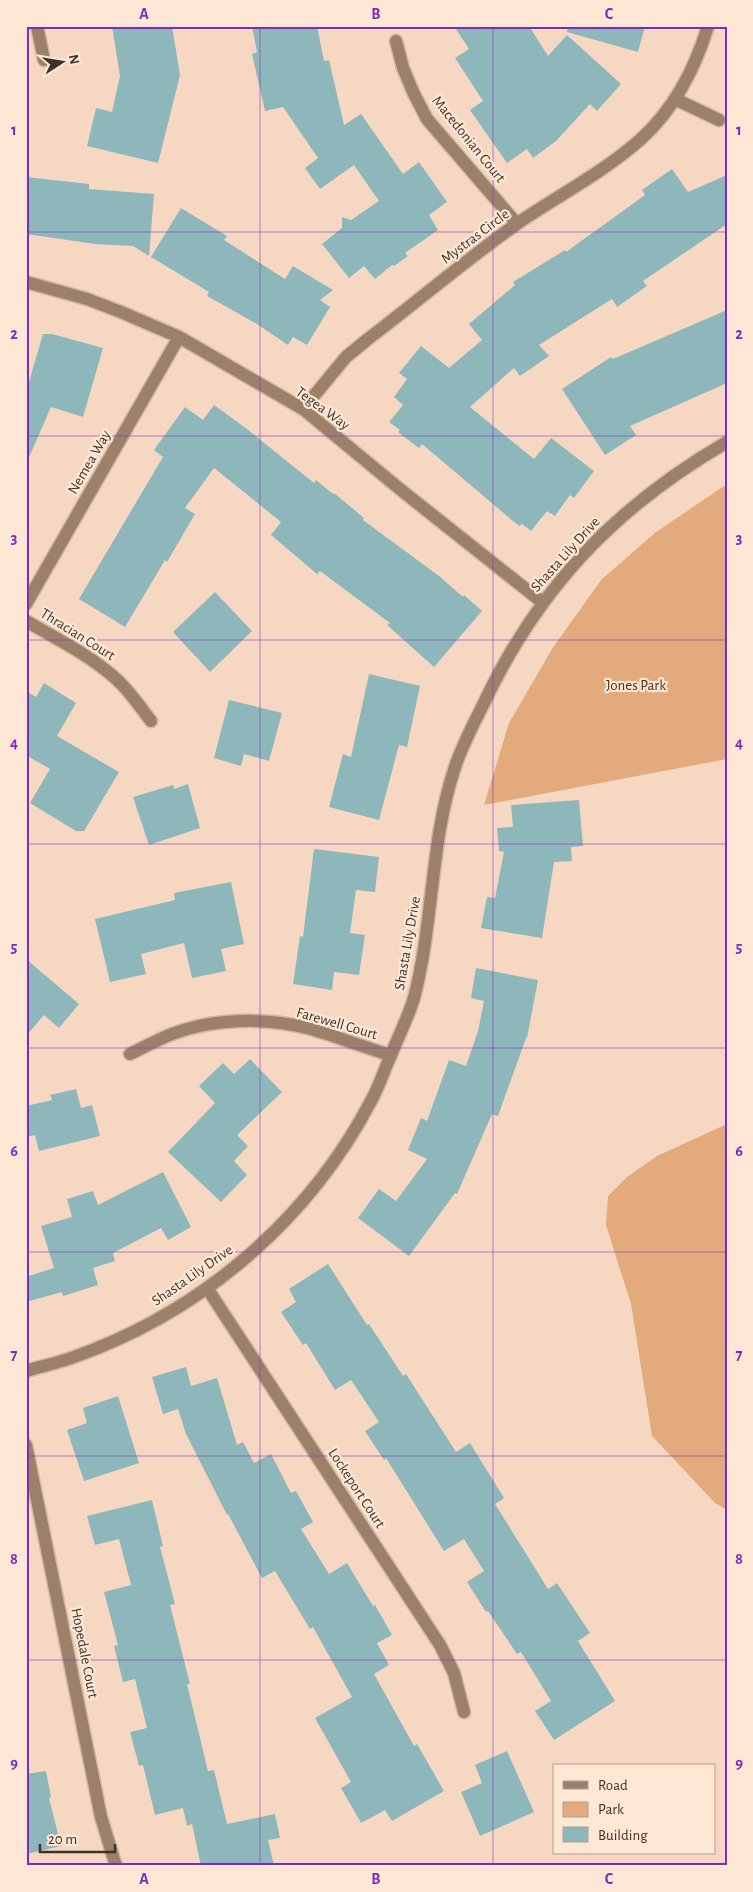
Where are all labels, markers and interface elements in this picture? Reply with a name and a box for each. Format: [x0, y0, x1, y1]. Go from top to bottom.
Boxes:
text: A [139, 6, 149, 22]
text: B [371, 6, 381, 22]
text: C [605, 6, 614, 22]
north arrow [38, 38, 88, 88]
text: N [66, 53, 82, 66]
street label: Macedonian Court [429, 93, 508, 186]
text: 1 [11, 122, 17, 138]
text: 1 [736, 122, 742, 138]
street label: Mystras Circle [439, 206, 512, 267]
text: 2 [10, 326, 18, 342]
text: 2 [735, 326, 743, 342]
street label: Tegea Way [293, 384, 353, 433]
street label: Nemea Way [65, 427, 114, 497]
street label: Shasta Lily Drive [528, 514, 603, 595]
text: 3 [11, 530, 18, 546]
text: 3 [736, 530, 743, 546]
street label: Thracian Court [38, 606, 118, 663]
park label: Jones Park [606, 678, 666, 693]
text: 4 [10, 735, 18, 751]
text: 4 [735, 735, 743, 751]
street label: Shasta Lily Drive [392, 895, 423, 991]
text: 5 [11, 939, 18, 955]
text: 5 [736, 939, 743, 955]
street label: Farewell Court [295, 1005, 379, 1042]
text: 6 [10, 1143, 18, 1159]
text: 6 [735, 1143, 743, 1159]
street label: Shasta Lily Drive [149, 1242, 236, 1309]
text: 7 [11, 1347, 18, 1363]
text: 7 [736, 1347, 743, 1363]
street label: Lockeport Court [325, 1446, 388, 1531]
text: 8 [10, 1551, 18, 1567]
text: 8 [735, 1551, 743, 1567]
street label: Hopedale Court [68, 1607, 101, 1700]
text: 9 [10, 1755, 18, 1771]
text: 9 [735, 1755, 743, 1771]
legend [553, 1764, 716, 1854]
text: Road [598, 1778, 628, 1793]
text: Park [598, 1802, 624, 1817]
scale bar [40, 1822, 115, 1854]
text: Building [598, 1828, 648, 1843]
text: 20 m [48, 1832, 77, 1847]
text: A [139, 1871, 149, 1887]
text: B [371, 1871, 381, 1887]
text: C [605, 1871, 614, 1887]

